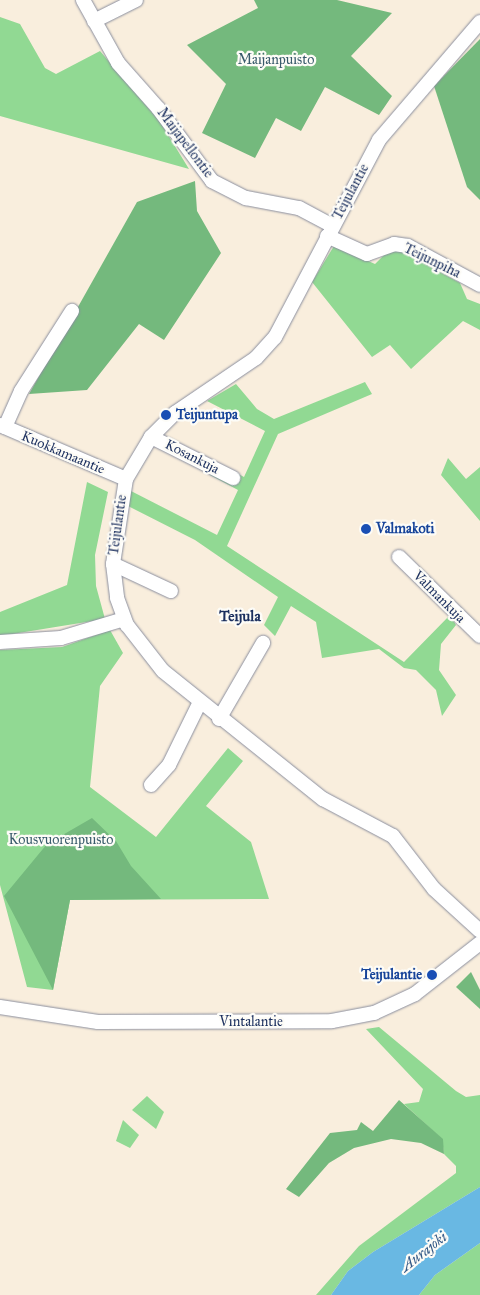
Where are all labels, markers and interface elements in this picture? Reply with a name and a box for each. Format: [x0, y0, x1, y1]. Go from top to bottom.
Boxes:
park label: Maijanpuisto [238, 52, 314, 68]
street label: Maijapellontie [153, 105, 217, 181]
street label: Teijulantie [329, 161, 373, 223]
street label: Teijunpiha [401, 240, 463, 282]
place label: Teijuntupa [176, 407, 238, 423]
marker: Teijuntupa [160, 409, 172, 421]
street label: Kuokkamaantie [19, 428, 107, 478]
street label: Kosankuja [162, 436, 222, 478]
street label: Teijulantie [105, 494, 131, 556]
place label: Valmakoti [376, 521, 434, 537]
marker: Valmakoti [360, 523, 372, 535]
street label: Valmankuja [409, 567, 469, 627]
district label: Teijula [219, 608, 261, 626]
park label: Kousvuorenpuisto [9, 832, 113, 848]
place label: Teijulantie [361, 967, 422, 983]
marker: Teijulantie [426, 969, 438, 981]
street label: Vintalantie [219, 1014, 283, 1030]
water label: Aurajoki [397, 1228, 451, 1276]

